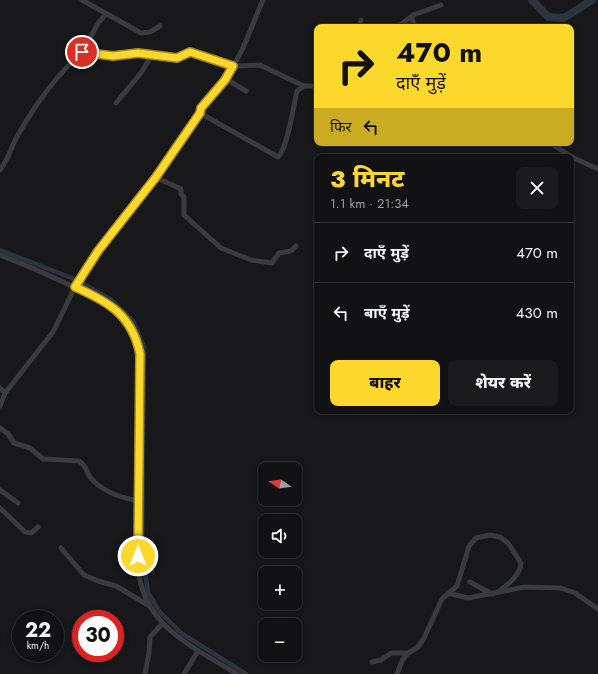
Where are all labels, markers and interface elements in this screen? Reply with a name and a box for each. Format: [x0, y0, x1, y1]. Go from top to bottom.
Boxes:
text: 470 m [396, 32, 482, 73]
pin [65, 35, 99, 69]
icon: right [330, 40, 382, 92]
icon: arrive [71, 41, 93, 63]
text: दाएँ मुड़ें [396, 70, 446, 96]
text: फिर [330, 116, 352, 138]
icon: left [360, 116, 382, 138]
text: 3 मिनट [330, 161, 404, 196]
button: close [516, 167, 558, 209]
text: 1.1 km · 21:34 [330, 194, 409, 213]
icon: right [330, 242, 352, 264]
text: दाएँ मुड़ें [364, 242, 409, 264]
text: 470 m [516, 242, 558, 264]
icon: left [330, 302, 352, 324]
text: बाएँ मुड़ें [364, 302, 410, 324]
text: 430 m [516, 302, 558, 324]
button: बाहर [330, 360, 440, 406]
button: शेयर करें [448, 360, 558, 406]
north arrow [258, 462, 302, 506]
map controls [258, 462, 302, 662]
button: sound [258, 514, 302, 558]
position arrow [117, 535, 159, 577]
button: + [258, 566, 302, 610]
speed limit sign: 30 [72, 610, 124, 662]
text: 22 [25, 616, 51, 645]
button: − [258, 618, 302, 662]
text: km/h [27, 638, 49, 653]

